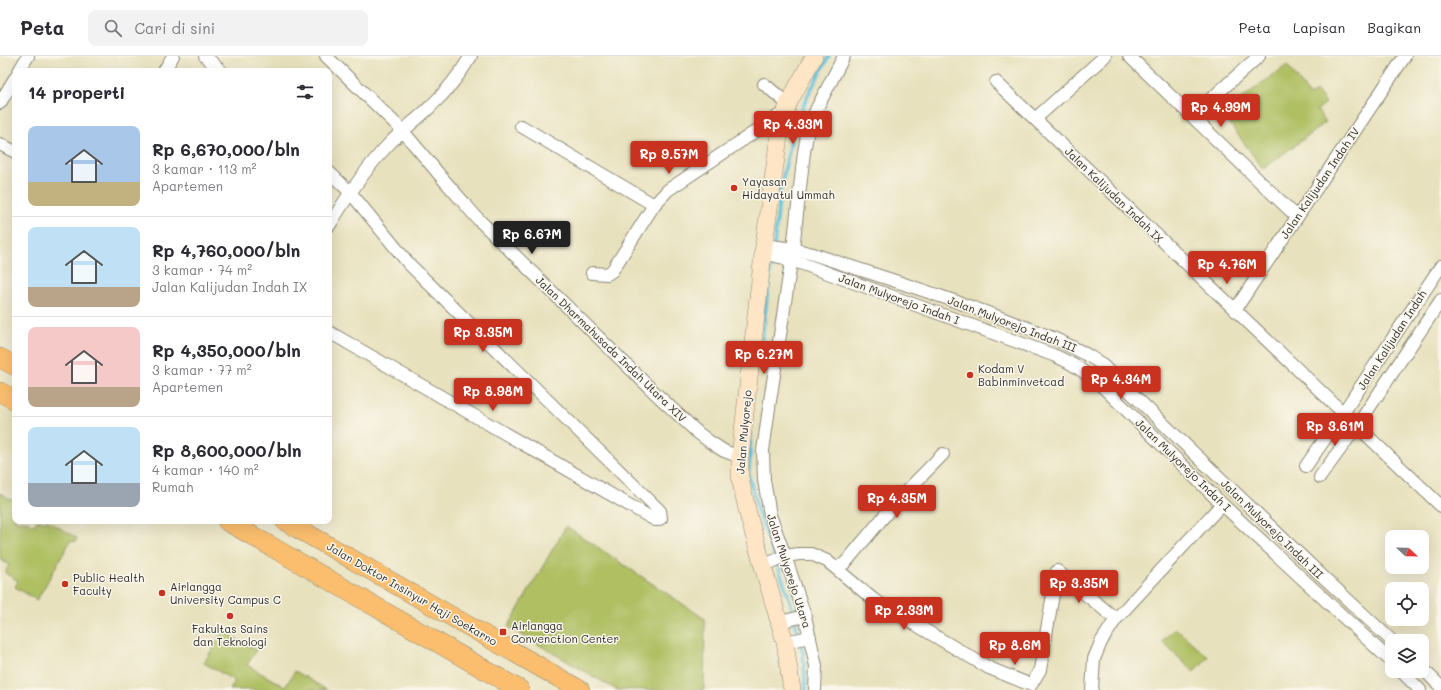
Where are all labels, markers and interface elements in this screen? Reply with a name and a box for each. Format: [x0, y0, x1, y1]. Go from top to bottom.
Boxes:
search box [88, 10, 368, 46]
text: Peta [20, 15, 64, 40]
icon: search [102, 17, 124, 39]
text: Cari di sini [134, 18, 215, 38]
text: Peta [1239, 18, 1271, 37]
text: Lapisan [1293, 18, 1345, 37]
text: Bagikan [1367, 18, 1421, 37]
text: 14 properti [28, 81, 125, 103]
icon: filters [294, 81, 316, 103]
pin: Rp 4.99M [1180, 94, 1262, 128]
text: Rp 4.99M [1191, 98, 1251, 115]
pin: Rp 4.33M [752, 111, 834, 145]
text: Rp 4.33M [763, 115, 823, 132]
street label: Jalan Kalijudan Indah IV [1277, 124, 1363, 241]
text: Rp 6,670,000/bln [152, 138, 300, 160]
pin: Rp 9.57M [628, 141, 710, 175]
icon: home [60, 142, 108, 190]
street label: Jalan Kalijudan Indah IX [1062, 144, 1167, 246]
text: Rp 9.57M [639, 145, 699, 162]
text: 3 kamar · 113 m² [152, 160, 256, 177]
place label: Yayasan Hidayatul Ummah [742, 174, 835, 202]
text: Apartemen [152, 177, 223, 194]
marker: Yayasan Hidayatul Ummah [729, 183, 739, 193]
pin: Rp 6.67M [491, 221, 573, 255]
text: Rp 6.67M [502, 225, 562, 242]
text: Rp 4,760,000/bln [152, 239, 300, 261]
icon: home [60, 243, 108, 291]
pin: Rp 4.76M [1186, 251, 1268, 285]
text: Rp 4.76M [1197, 255, 1257, 272]
text: 3 kamar · 74 m² [152, 261, 252, 278]
street label: Jalan Mulyorejo Indah I [837, 270, 962, 327]
street label: Jalan Dharmahusada Indah Utara XIV [533, 272, 690, 425]
text: Jalan Kalijudan Indah IX [152, 278, 307, 295]
street label: Jalan Kalijudan Indah [1354, 287, 1429, 392]
street label: Jalan Mulyorejo Indah III [946, 292, 1079, 355]
pin: Rp 3.35M [442, 319, 524, 353]
text: Rp 3.35M [453, 323, 513, 340]
text: Rp 4,350,000/bln [152, 339, 301, 361]
pin: Rp 6.27M [723, 341, 805, 375]
icon: home [60, 343, 108, 391]
text: Rp 6.27M [735, 345, 793, 362]
text: 3 kamar · 77 m² [152, 361, 252, 378]
place label: Kodam V Babinminvetcad [978, 361, 1064, 389]
pin: Rp 4.34M [1080, 366, 1162, 400]
marker: Kodam V Babinminvetcad [965, 370, 975, 380]
text: Rp 4.34M [1091, 370, 1151, 387]
text: Apartemen [152, 378, 223, 395]
pin: Rp 8.98M [452, 378, 534, 412]
text: Rp 8.98M [463, 382, 523, 399]
street label: Jalan Mulyorejo [732, 389, 755, 475]
pin: Rp 3.61M [1294, 413, 1376, 447]
street label: Jalan Mulyorejo Indah I [1132, 415, 1234, 514]
text: Rp 3.61M [1306, 417, 1364, 434]
text: Rp 8,600,000/bln [152, 439, 302, 461]
icon: home [60, 443, 108, 491]
text: 4 kamar · 140 m² [152, 461, 259, 478]
street label: Jalan Mulyorejo Indah III [1218, 476, 1327, 582]
text: Rumah [152, 478, 193, 495]
pin: Rp 4.35M [856, 485, 938, 519]
text: Rp 4.35M [867, 489, 927, 506]
street label: Jalan Mulyorejo Utara [764, 512, 815, 630]
north arrow [1385, 530, 1429, 574]
map controls [1385, 530, 1429, 678]
street label: Jalan Doktor Insinyur Haji Soekarno [324, 538, 501, 649]
place label: Public Health Faculty [73, 570, 144, 598]
pin: Rp 3.35M [1038, 570, 1120, 604]
text: Rp 3.35M [1049, 574, 1109, 591]
marker: Public Health Faculty [60, 579, 70, 589]
place label: Airlangga University Campus C [170, 579, 281, 607]
button: locate [1385, 582, 1429, 626]
marker: Airlangga University Campus C [157, 588, 167, 598]
pin: Rp 2.33M [863, 597, 945, 631]
text: Rp 2.33M [874, 601, 934, 618]
marker: Fakultas Sains dan Teknologi [225, 611, 235, 621]
place label: Airlangga Convenction Center [511, 618, 619, 646]
place label: Fakultas Sains dan Teknologi [192, 621, 268, 649]
marker: Airlangga Convenction Center [498, 627, 508, 637]
pin: Rp 8.6M [978, 632, 1052, 666]
button: layers [1385, 634, 1429, 678]
text: Rp 8.6M [989, 636, 1041, 653]

